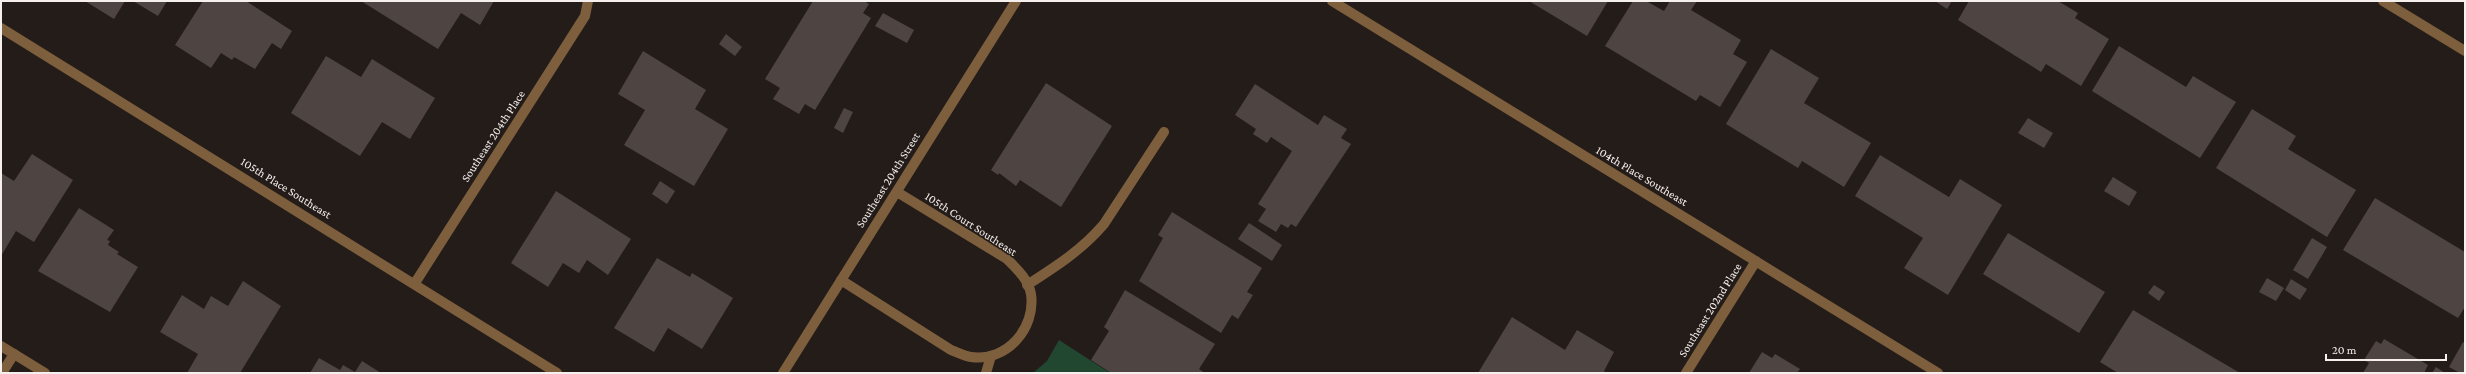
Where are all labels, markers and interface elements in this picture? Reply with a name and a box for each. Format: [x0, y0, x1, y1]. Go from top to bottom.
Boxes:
street label: Southeast 204th Place [458, 88, 528, 184]
street label: Southeast 204th Street [853, 129, 923, 230]
street label: 104th Place Southeast [1594, 143, 1691, 209]
street label: 105th Place Southeast [238, 154, 335, 222]
street label: 105th Court Southeast [922, 189, 1020, 259]
street label: Southeast 202nd Place [1675, 260, 1745, 360]
scale bar [2326, 336, 2446, 362]
text: 20 m [2332, 343, 2357, 357]

